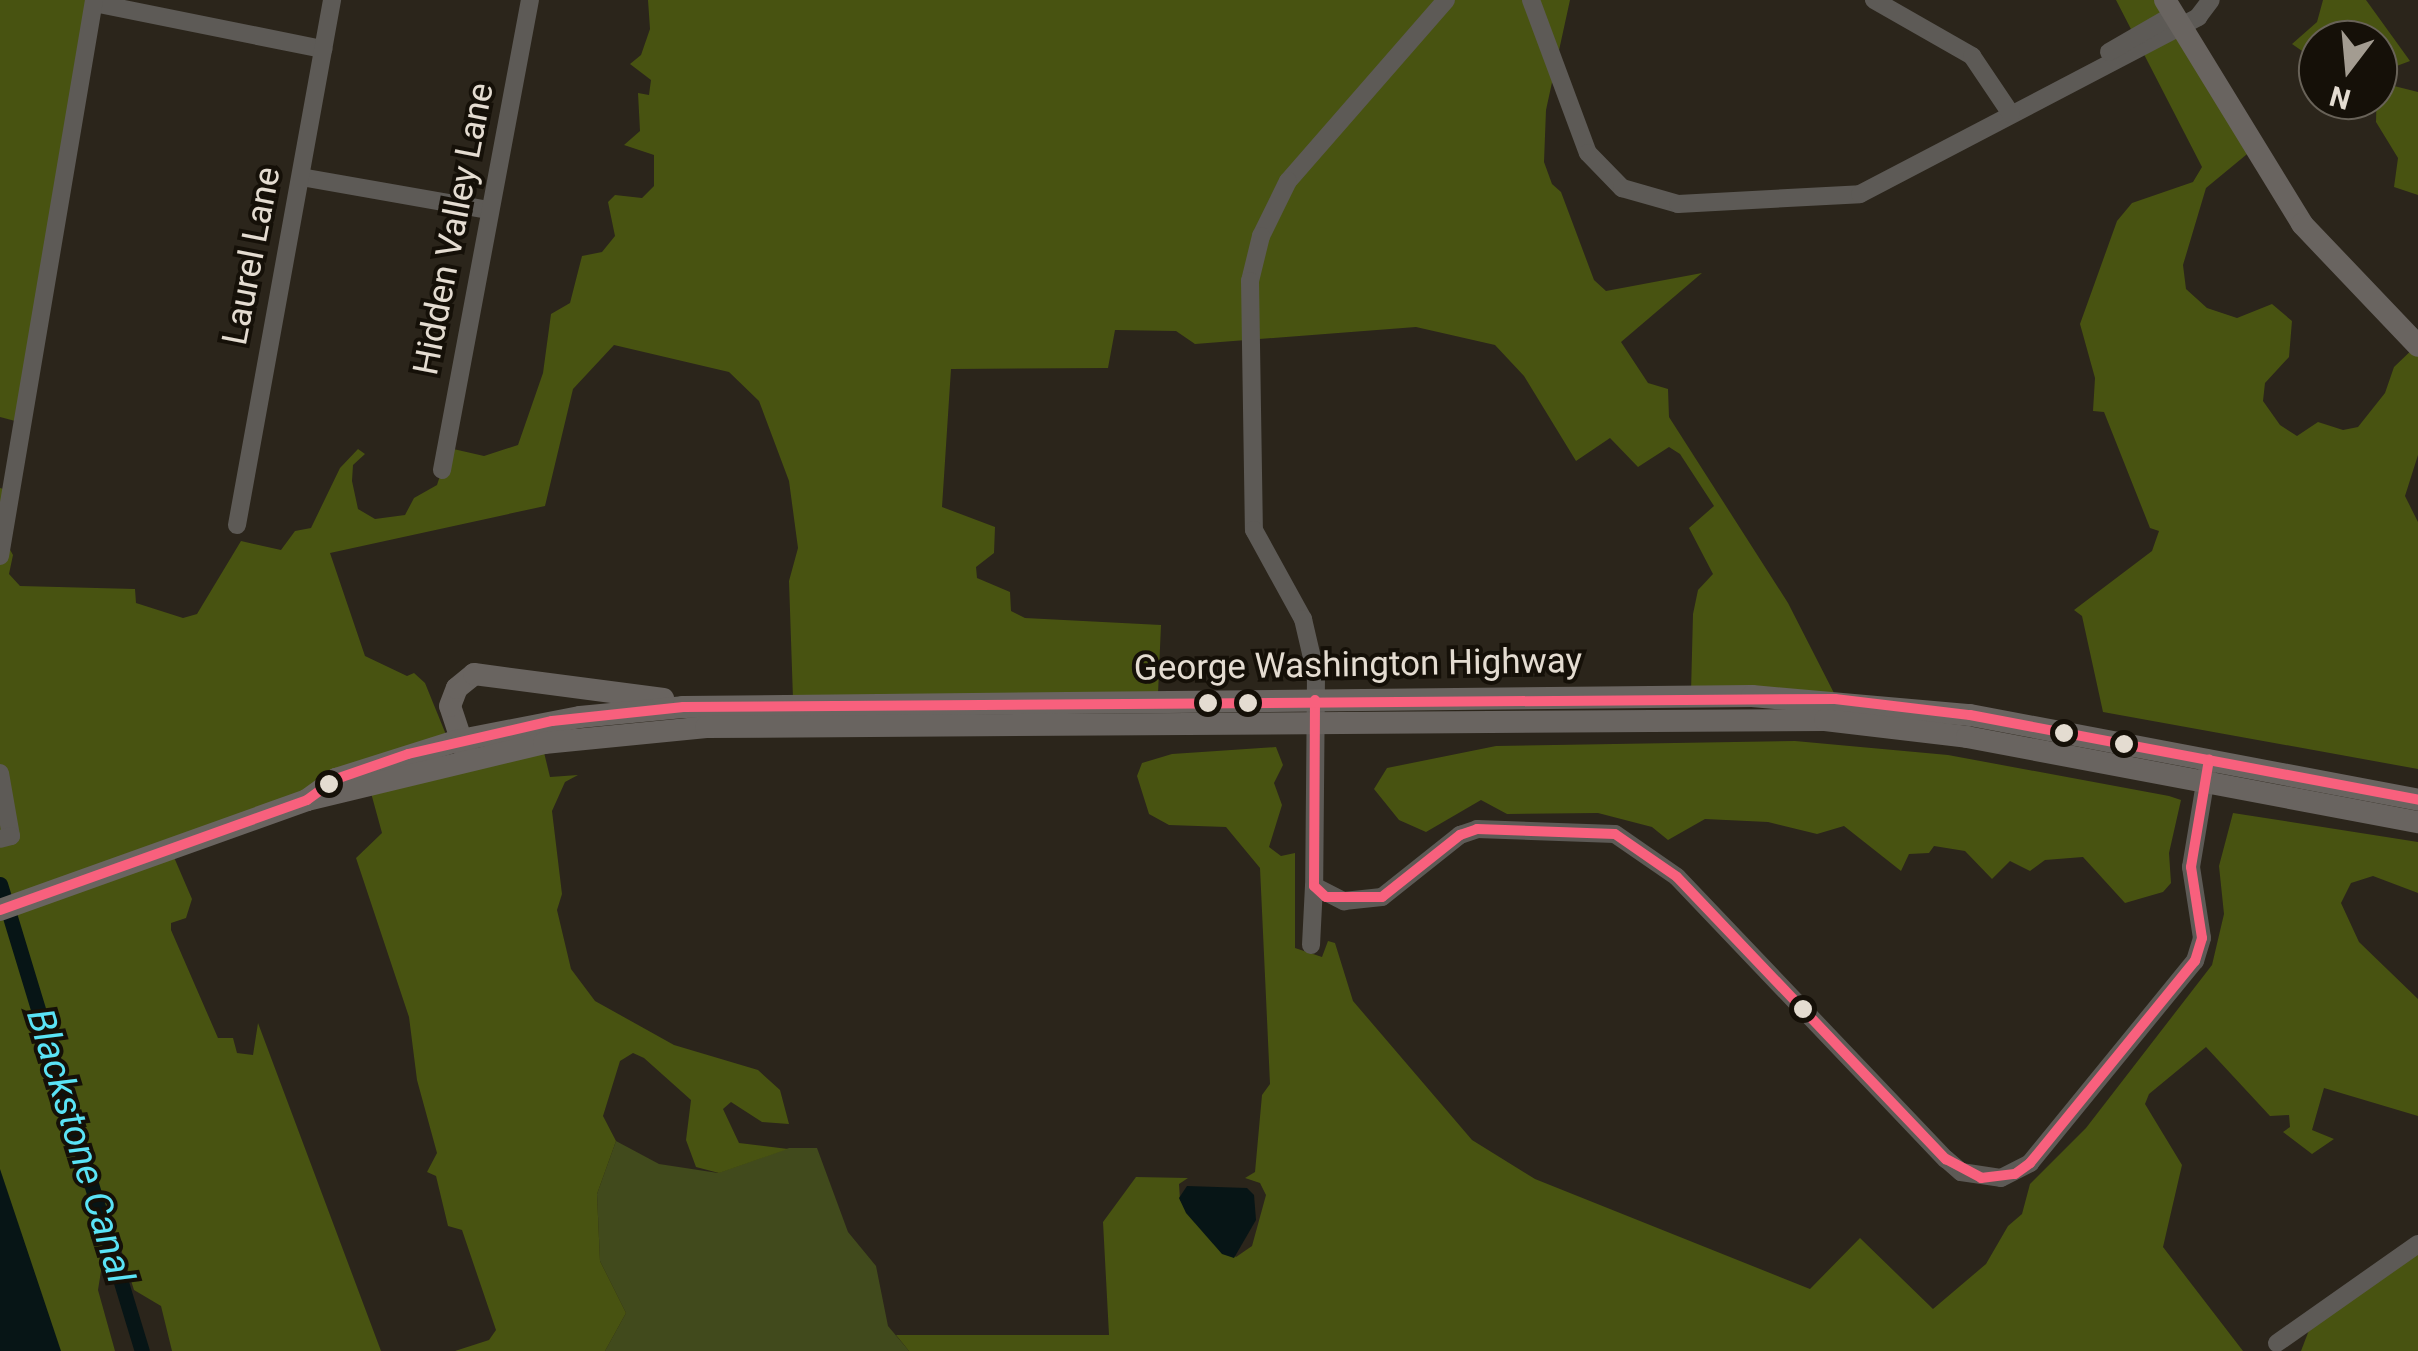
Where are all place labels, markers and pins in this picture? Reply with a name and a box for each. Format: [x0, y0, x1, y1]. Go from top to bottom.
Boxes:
unlabelled marker [1198, 693, 1218, 713]
unlabelled marker [1238, 693, 1258, 713]
unlabelled marker [2054, 723, 2074, 743]
unlabelled marker [2114, 734, 2134, 754]
unlabelled marker [319, 774, 339, 794]
unlabelled marker [1793, 999, 1813, 1019]

